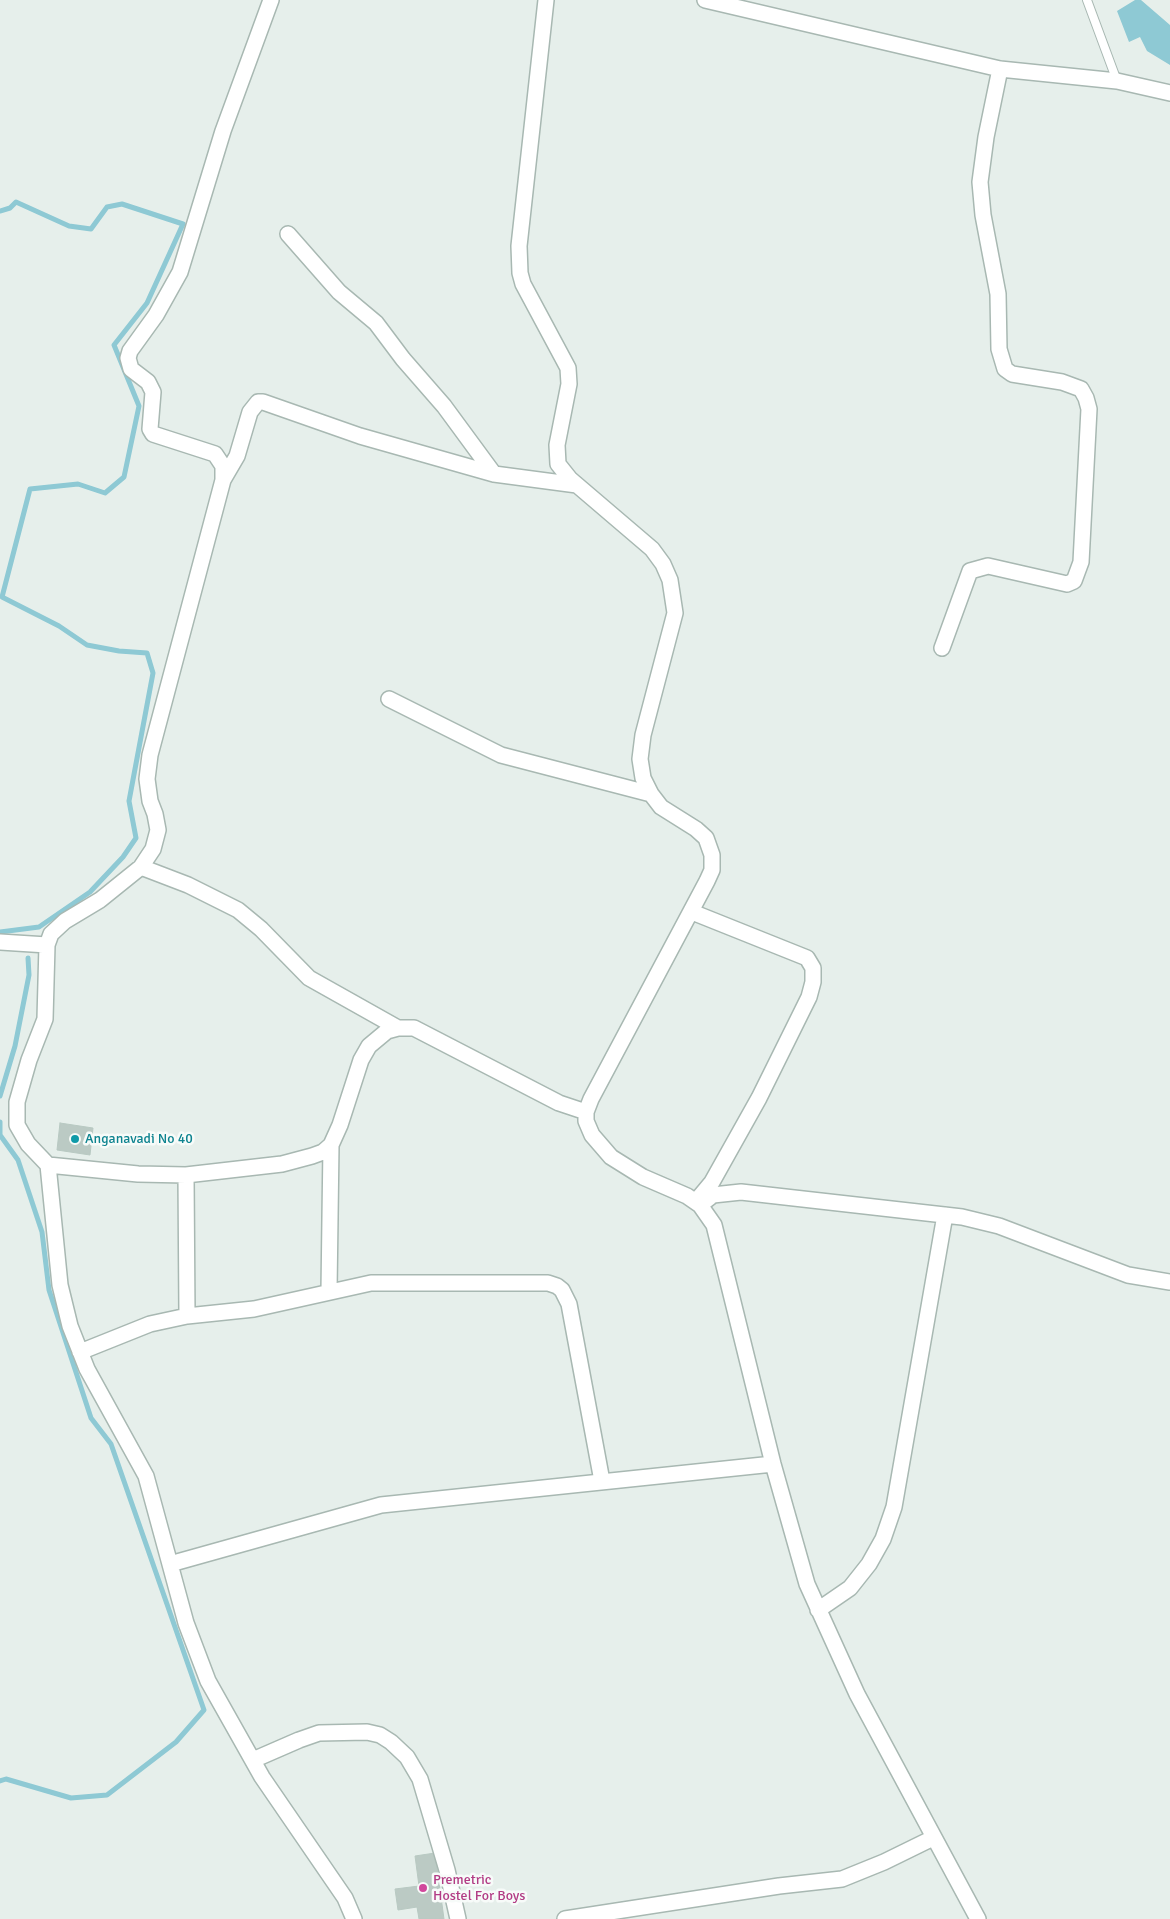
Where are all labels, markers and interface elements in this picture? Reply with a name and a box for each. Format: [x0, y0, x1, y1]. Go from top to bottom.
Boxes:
place label: Anganavadi No 40 [85, 1131, 193, 1147]
marker: Anganavadi No 40 [69, 1133, 81, 1145]
place label: Premetric Hostel For Boys [433, 1872, 525, 1904]
marker: Premetric Hostel For Boys [417, 1882, 429, 1894]

